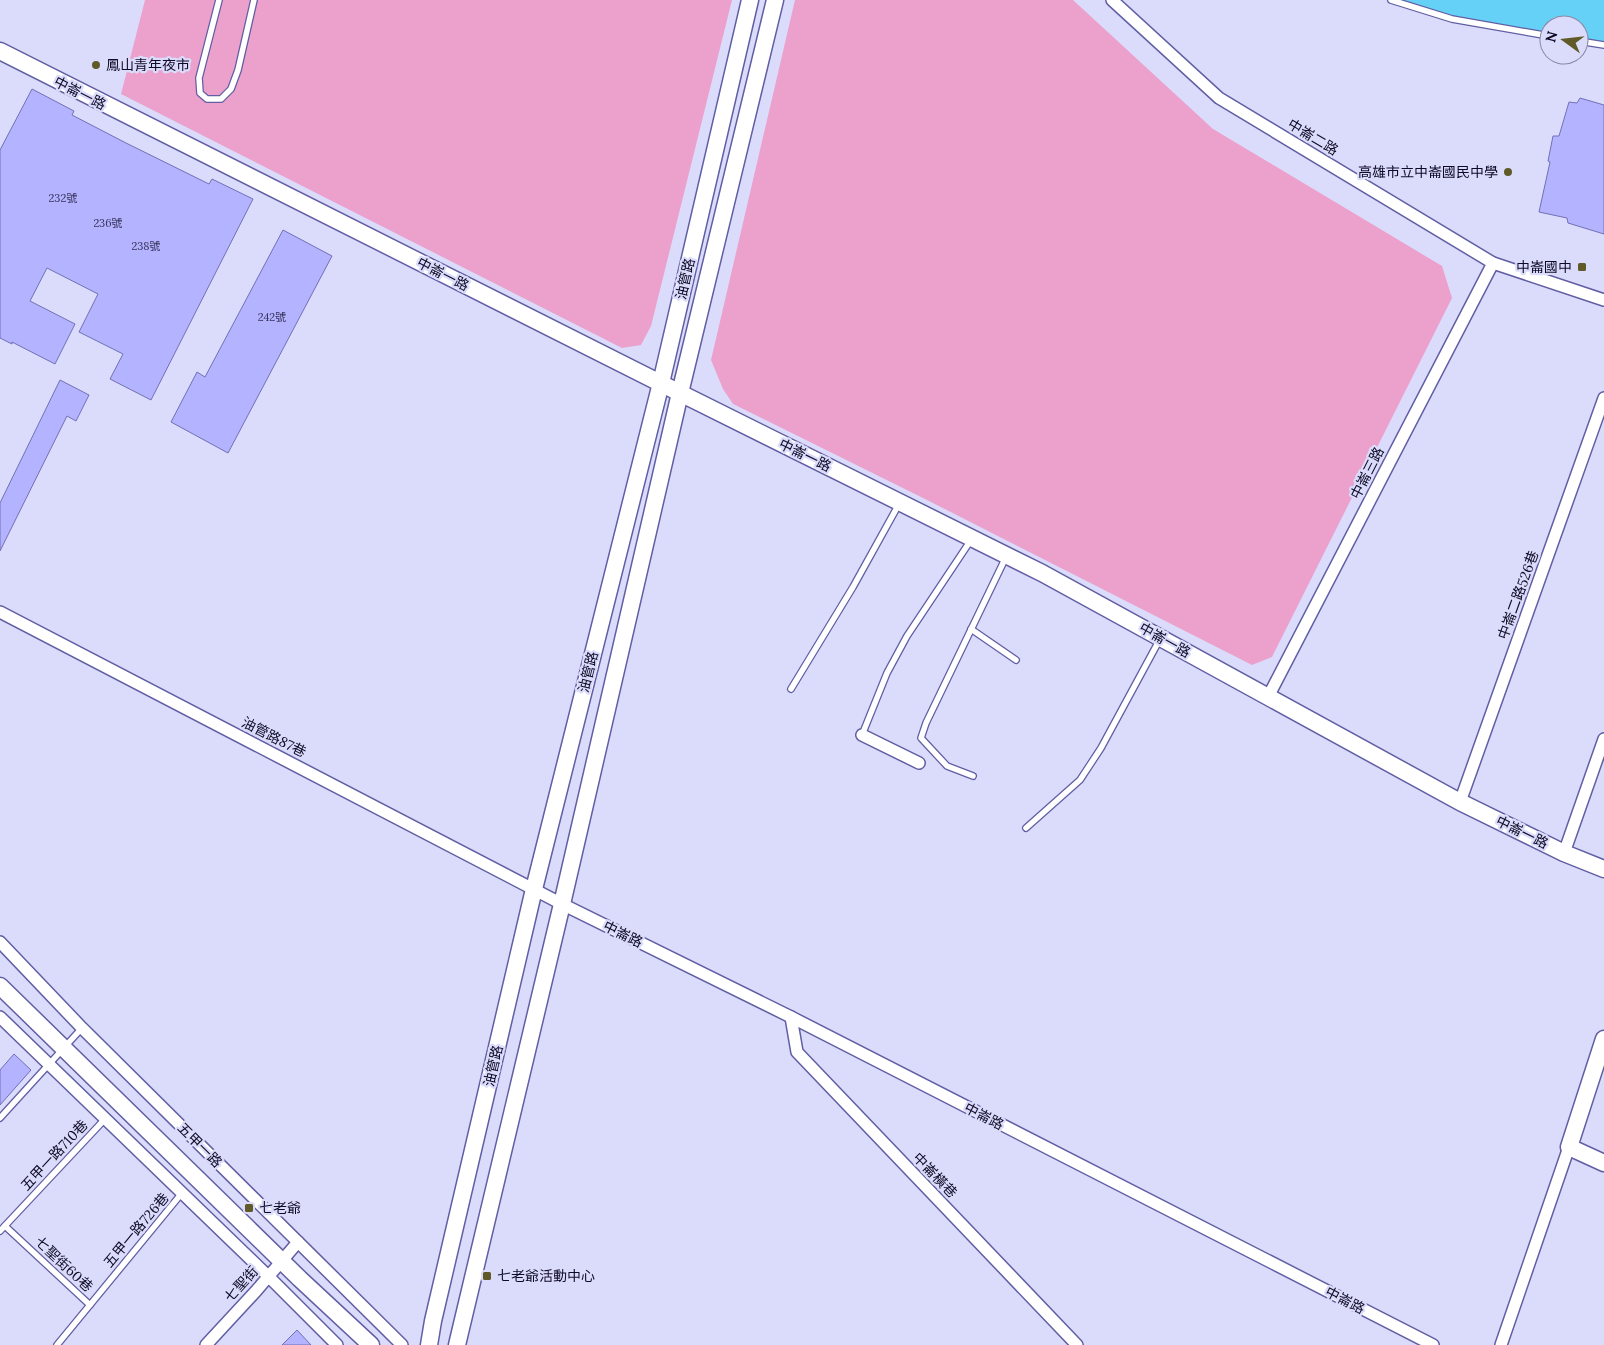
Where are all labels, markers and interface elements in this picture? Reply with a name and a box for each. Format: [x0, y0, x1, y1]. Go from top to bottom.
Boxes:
north arrow [1539, 15, 1589, 65]
text: N [1541, 29, 1562, 44]
place label: 鳳山青年夜市 [106, 56, 190, 74]
marker: 鳳山青年夜市 [90, 59, 102, 71]
street label: 中崙一路 [51, 72, 109, 114]
street label: 中崙二路 [1284, 115, 1342, 159]
place label: 高雄市立中崙國民中學 [1358, 163, 1498, 181]
marker: 高雄市立中崙國民中學 [1502, 166, 1514, 178]
house number: 232號 [49, 191, 77, 205]
house number: 236號 [93, 216, 123, 230]
house number: 238號 [131, 239, 161, 253]
street label: 中崙一路 [414, 253, 472, 295]
street label: 油管路 [672, 257, 698, 301]
place label: 中崙國中 [1516, 258, 1572, 276]
marker: 中崙國中 [1576, 261, 1588, 273]
house number: 242號 [258, 310, 286, 324]
street label: 中崙一路 [776, 435, 834, 475]
street label: 中崙三路 [1346, 444, 1388, 502]
street label: 中崙二路526巷 [1494, 548, 1542, 642]
street label: 中崙一路 [1136, 619, 1194, 661]
street label: 油管路 [574, 649, 602, 695]
street label: 油管路87巷 [239, 713, 309, 761]
street label: 中崙一路 [1493, 812, 1551, 852]
street label: 中崙路 [600, 917, 646, 951]
street label: 油管路 [480, 1044, 506, 1088]
street label: 中崙路 [961, 1098, 1007, 1134]
street label: 五甲一路710巷 [17, 1116, 91, 1194]
street label: 五甲一路 [174, 1119, 226, 1171]
street label: 中崙橫巷 [909, 1149, 961, 1201]
street label: 五甲一路726巷 [100, 1189, 172, 1271]
place label: 七老爺 [259, 1199, 301, 1217]
marker: 七老爺 [243, 1202, 255, 1214]
street label: 七聖街60巷 [31, 1233, 97, 1295]
street label: 七聖街 [220, 1262, 262, 1306]
place label: 七老爺活動中心 [497, 1267, 595, 1285]
marker: 七老爺活動中心 [481, 1270, 493, 1282]
street label: 中崙路 [1322, 1282, 1368, 1318]

